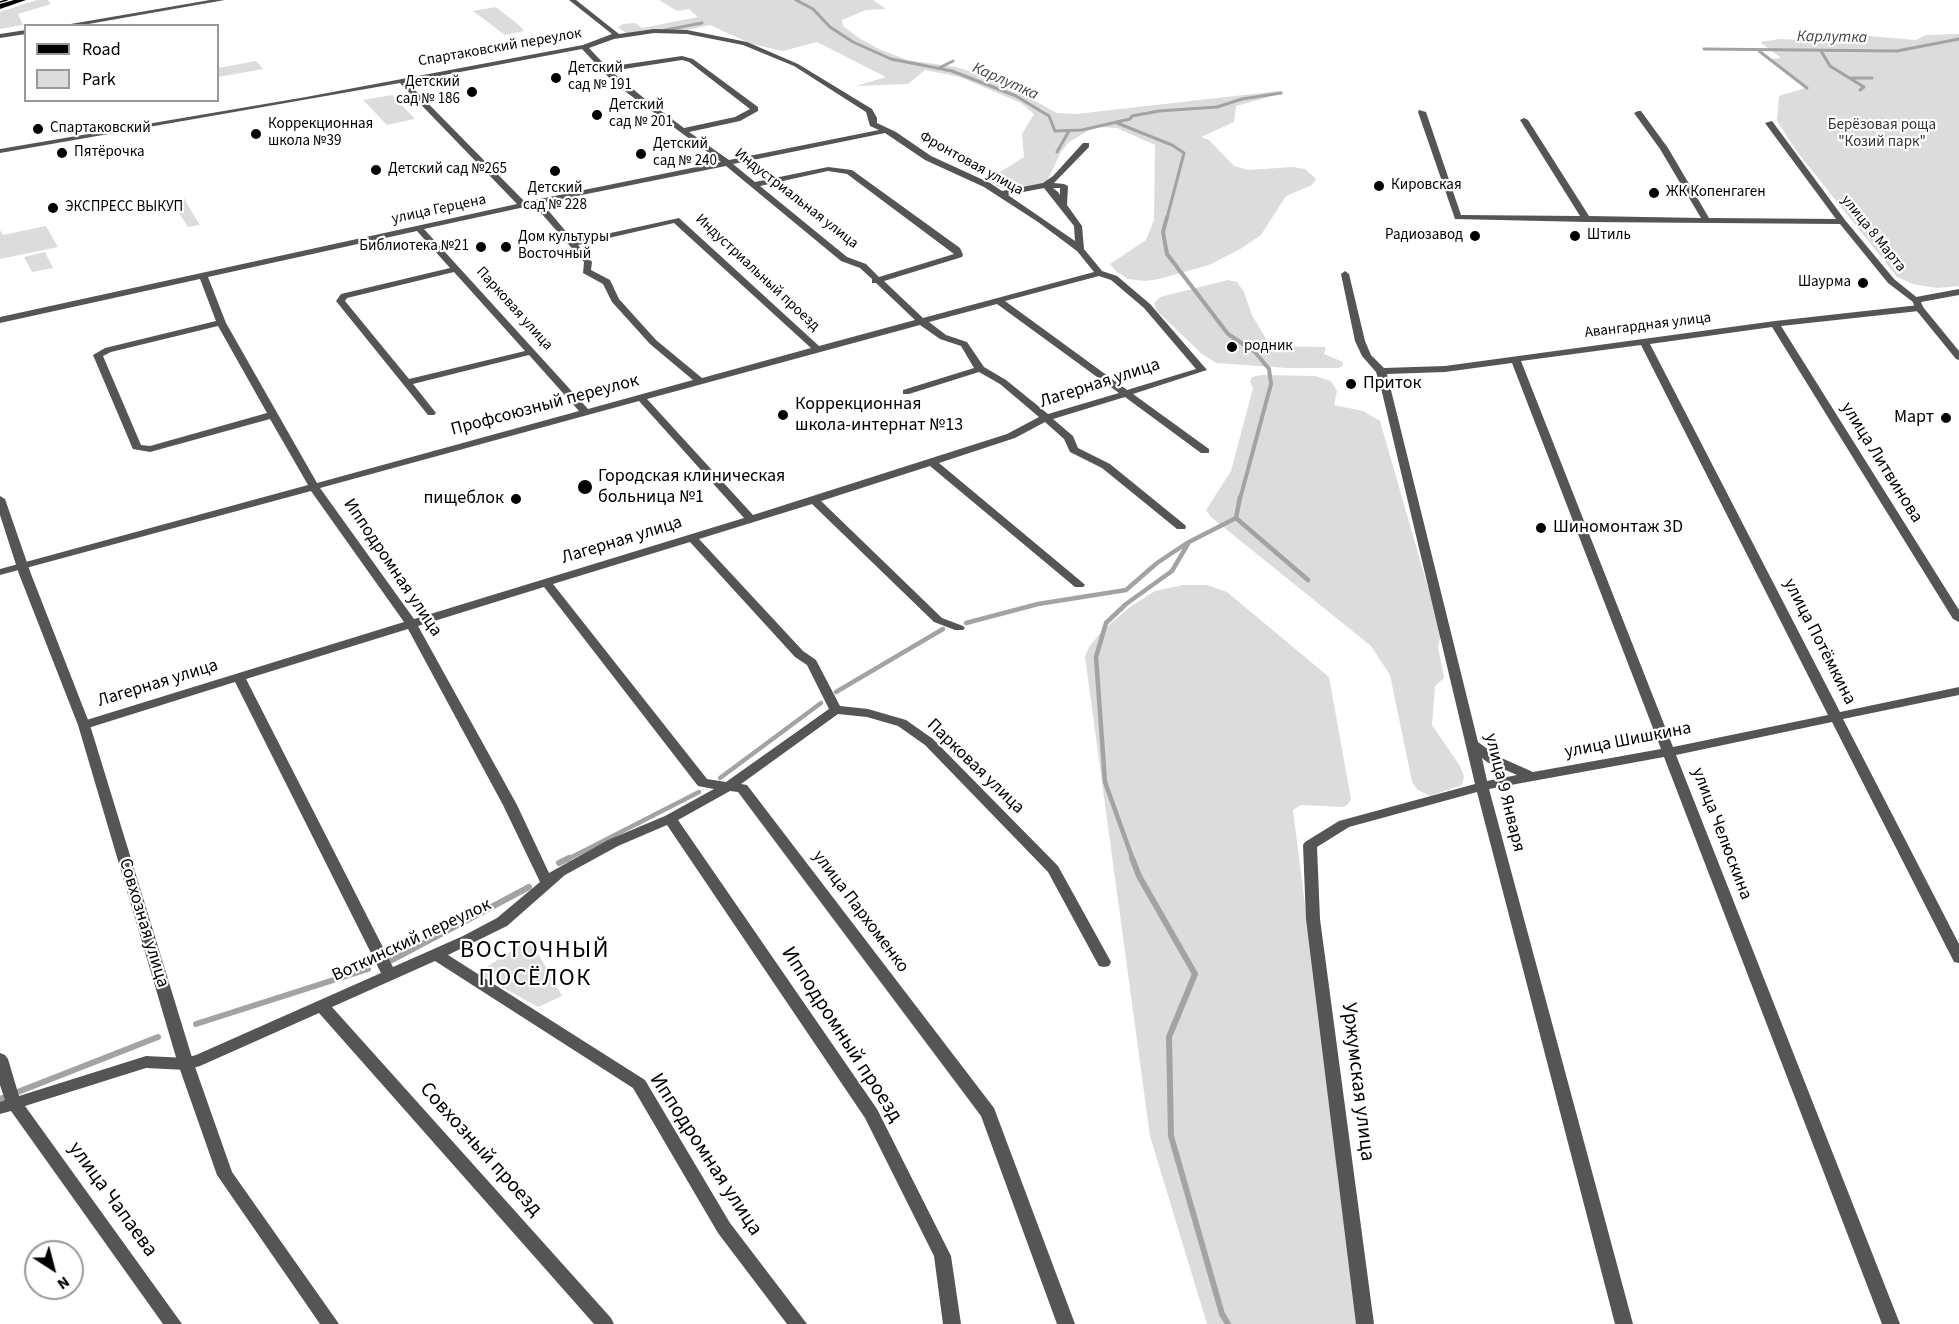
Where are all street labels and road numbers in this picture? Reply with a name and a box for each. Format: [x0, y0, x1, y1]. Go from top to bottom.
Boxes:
street label: Спартаковский переулок [417, 25, 583, 71]
street label: Фронтовая улица [916, 128, 1026, 200]
street label: Индустриальная улица [730, 145, 862, 253]
street label: улица Герцена [390, 191, 488, 229]
street label: улица 8 Марта [1837, 192, 1909, 276]
street label: Индустриальный проезд [691, 211, 823, 335]
street label: Парковая улица [472, 264, 556, 354]
street label: Авангардная улица [1584, 309, 1712, 343]
street label: Лагерная улица [1037, 354, 1163, 414]
street label: Профсоюзный переулок [449, 370, 641, 442]
street label: улица Литвинова [1835, 399, 1927, 527]
street label: Ипподромная улица [338, 495, 446, 641]
street label: Лагерная улица [559, 512, 685, 570]
street label: улица Потёмкина [1778, 575, 1860, 709]
street label: Лагерная улица [95, 655, 221, 713]
street label: Парковая улица [922, 715, 1028, 819]
street label: улица Шишкина [1563, 718, 1693, 764]
street label: улица 9 Января [1479, 732, 1529, 854]
street label: улица Челюскина [1686, 765, 1756, 903]
street label: улица Пархоменко [807, 847, 913, 977]
street label: Совхозная улица [113, 856, 173, 990]
street label: Воткинский переулок [329, 895, 495, 987]
street label: Ипподромный проезд [775, 943, 907, 1127]
street label: Уржумская улица [1335, 1001, 1379, 1163]
street label: Ипподромная улица [643, 1069, 767, 1241]
street label: Совхозный проезд [413, 1078, 547, 1222]
street label: улица Чапаева [62, 1137, 162, 1263]

